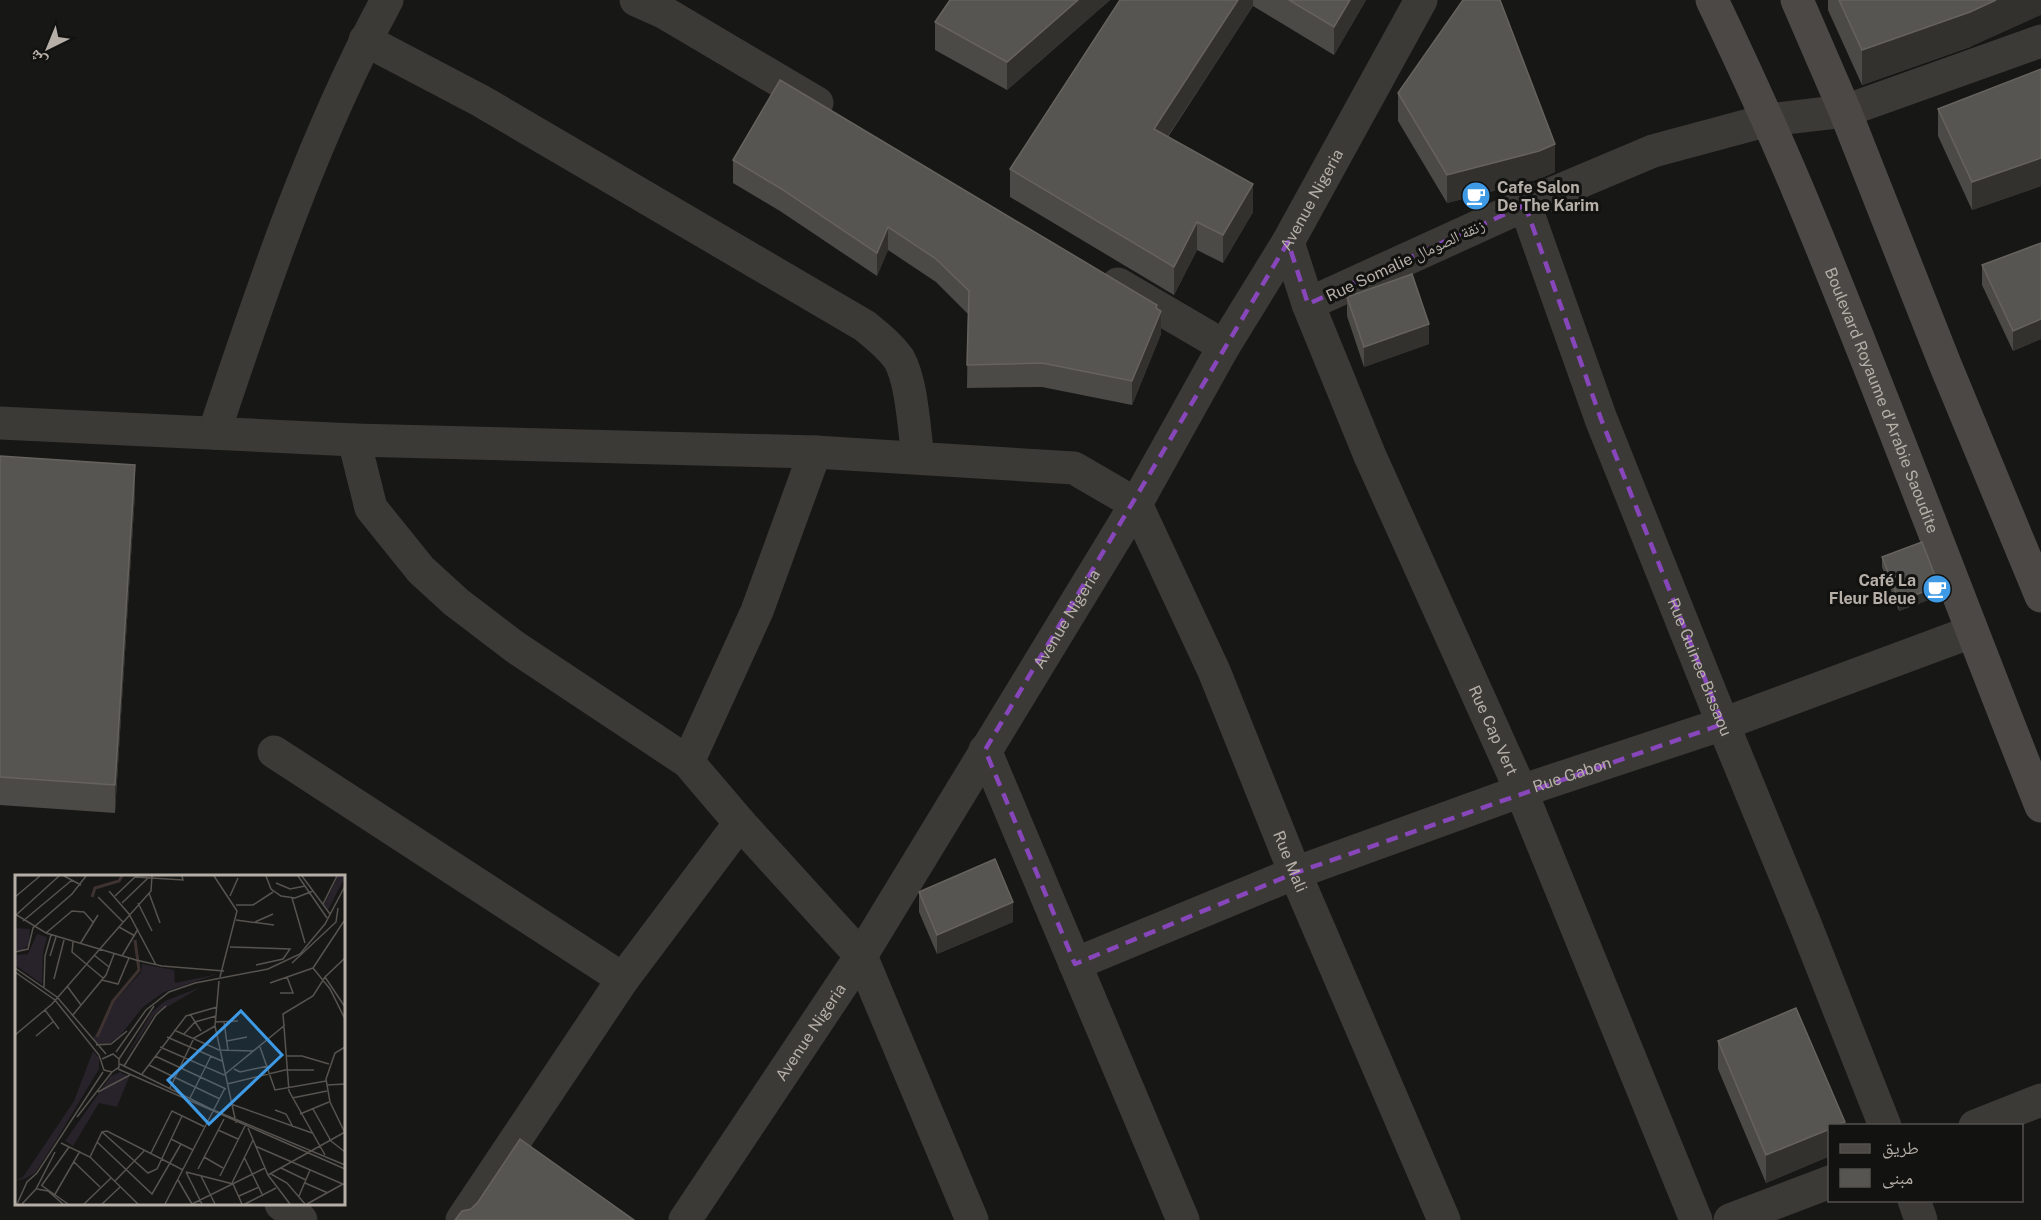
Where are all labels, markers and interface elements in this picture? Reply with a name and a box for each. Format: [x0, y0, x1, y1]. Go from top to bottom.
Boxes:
north arrow [18, 18, 78, 78]
text: ش [25, 46, 51, 71]
street label: Avenue Nigeria [1276, 146, 1347, 254]
place label: Cafe Salon De The Karim [1497, 178, 1599, 215]
cafe icon: Cafe Salon De The Karim [1460, 180, 1492, 212]
street label: Rue Somalie زنقة الصومال [1323, 215, 1488, 306]
street label: Boulevard Royaume d'Arabie Saoudite [1821, 265, 1943, 536]
street label: Avenue Nigeria [1029, 566, 1104, 672]
place label: Café La Fleur Bleue [1829, 571, 1916, 608]
cafe icon: Café La Fleur Bleue [1921, 573, 1953, 605]
street label: Rue Guinee Bissaou [1663, 595, 1736, 739]
street label: Rue Cap Vert [1465, 682, 1522, 778]
street label: Rue Gabon [1530, 753, 1614, 796]
street label: Rue Mali [1269, 828, 1311, 895]
inset map [15, 875, 345, 1205]
street label: Avenue Nigeria [772, 980, 850, 1084]
legend [1828, 1124, 2023, 1202]
text: طريق [1882, 1137, 1919, 1159]
text: مبنى [1882, 1167, 1913, 1189]

